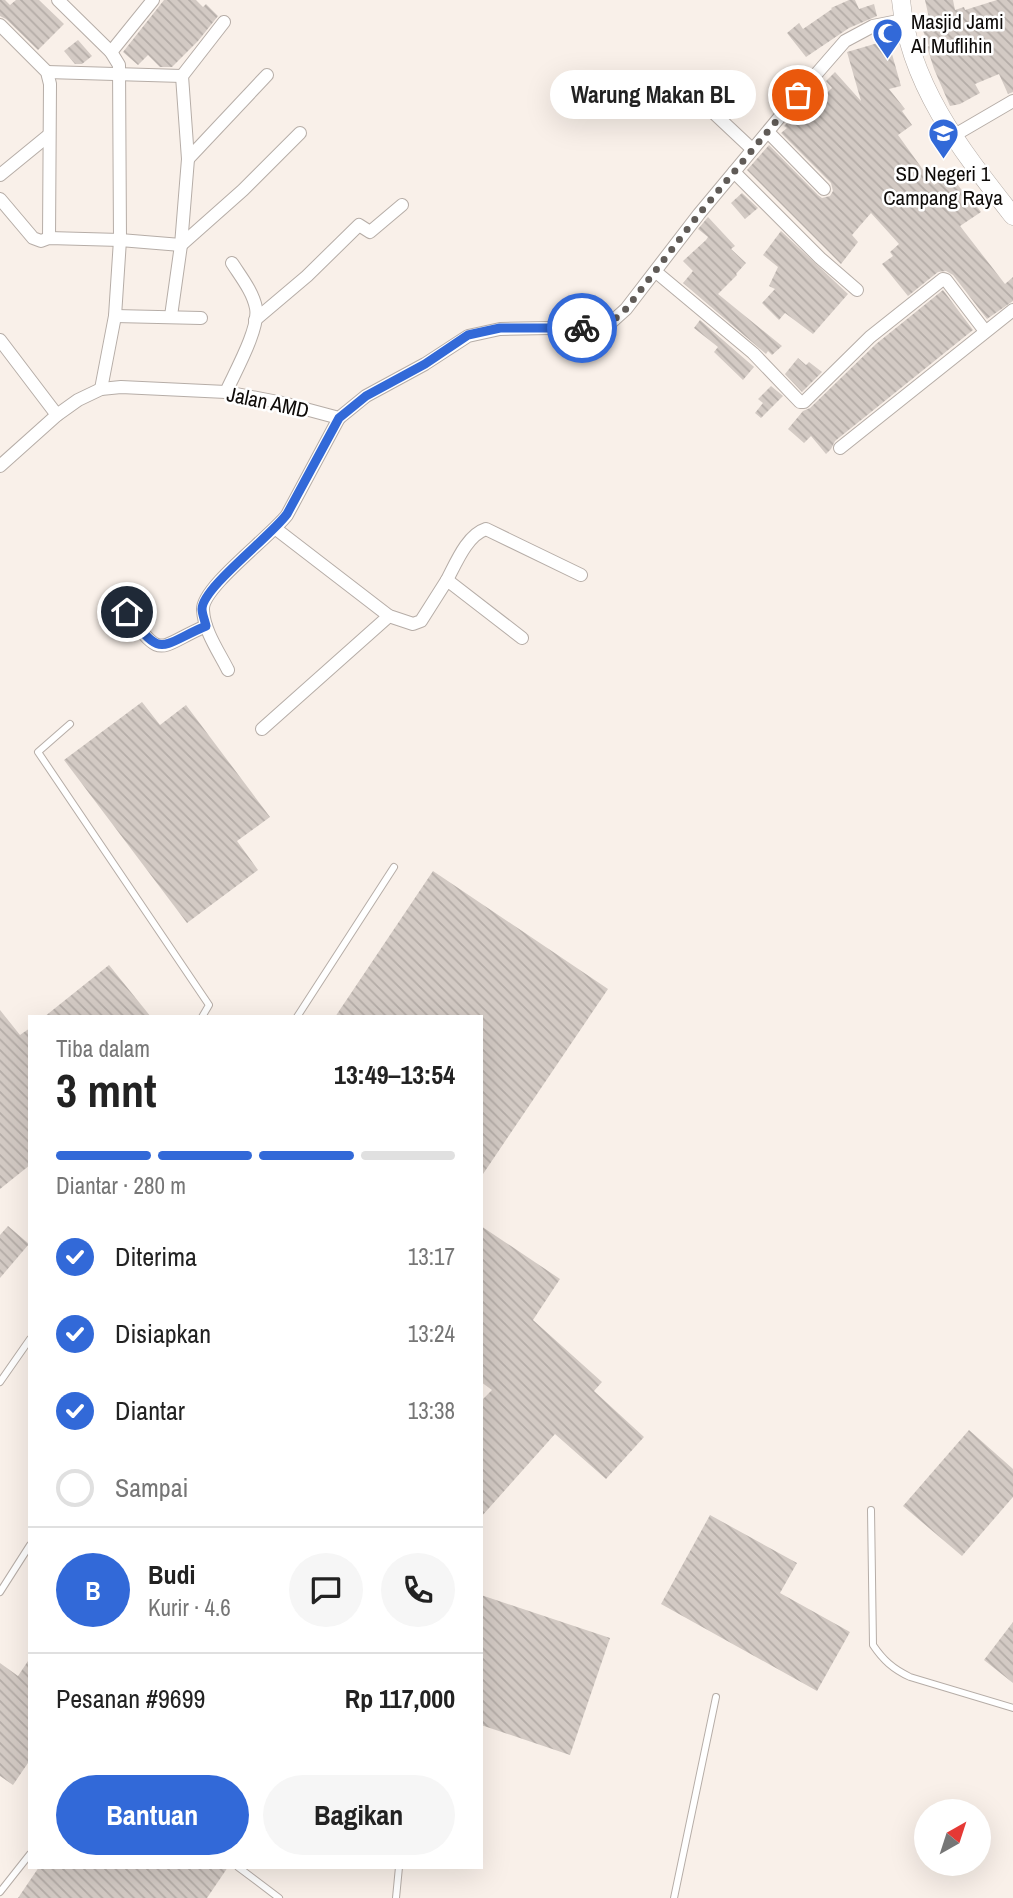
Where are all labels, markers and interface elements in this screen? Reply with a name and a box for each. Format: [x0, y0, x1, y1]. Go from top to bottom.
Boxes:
place label: Masjid Jami Al Muflihin [910, 7, 1004, 60]
mosque icon: Masjid Jami Al Muflihin [871, 16, 905, 60]
pin [768, 65, 828, 125]
callout: Warung Makan BL [550, 70, 756, 119]
icon: bag [779, 76, 817, 114]
text: Warung Makan BL [571, 79, 735, 110]
school or university icon: SD Negeri 1 Campang Raya [926, 116, 960, 160]
place label: SD Negeri 1 Campang Raya [883, 159, 1003, 212]
courier [547, 293, 617, 363]
icon: bike [563, 309, 601, 347]
street label: Jalan AMD [224, 379, 312, 425]
pin [97, 582, 157, 642]
icon: home [108, 593, 146, 631]
text: Tiba dalam [56, 1033, 150, 1064]
text: 13:49–13:54 [334, 1057, 455, 1092]
text: 3 mnt [56, 1059, 157, 1121]
text: Diantar · 280 m [56, 1170, 186, 1201]
icon: check [56, 1238, 94, 1276]
text: Diterima [115, 1239, 197, 1274]
text: 13:17 [408, 1241, 455, 1272]
icon: check [56, 1315, 94, 1353]
text: Disiapkan [115, 1316, 211, 1351]
text: 13:24 [408, 1318, 455, 1349]
icon: check [56, 1392, 94, 1430]
text: Diantar [115, 1393, 185, 1428]
text: 13:38 [408, 1395, 455, 1426]
text: Sampai [115, 1470, 188, 1505]
button: chat [289, 1553, 363, 1627]
button: phone [381, 1553, 455, 1627]
text: Budi [148, 1557, 195, 1592]
text: B [85, 1573, 101, 1608]
text: Kurir · 4.6 [148, 1592, 231, 1623]
text: Pesanan #9699 [56, 1681, 205, 1716]
text: Rp 117,000 [345, 1681, 455, 1716]
button: Bantuan [56, 1775, 249, 1855]
button: Bagikan [263, 1775, 455, 1855]
north arrow [914, 1799, 990, 1876]
map controls [914, 1799, 991, 1876]

